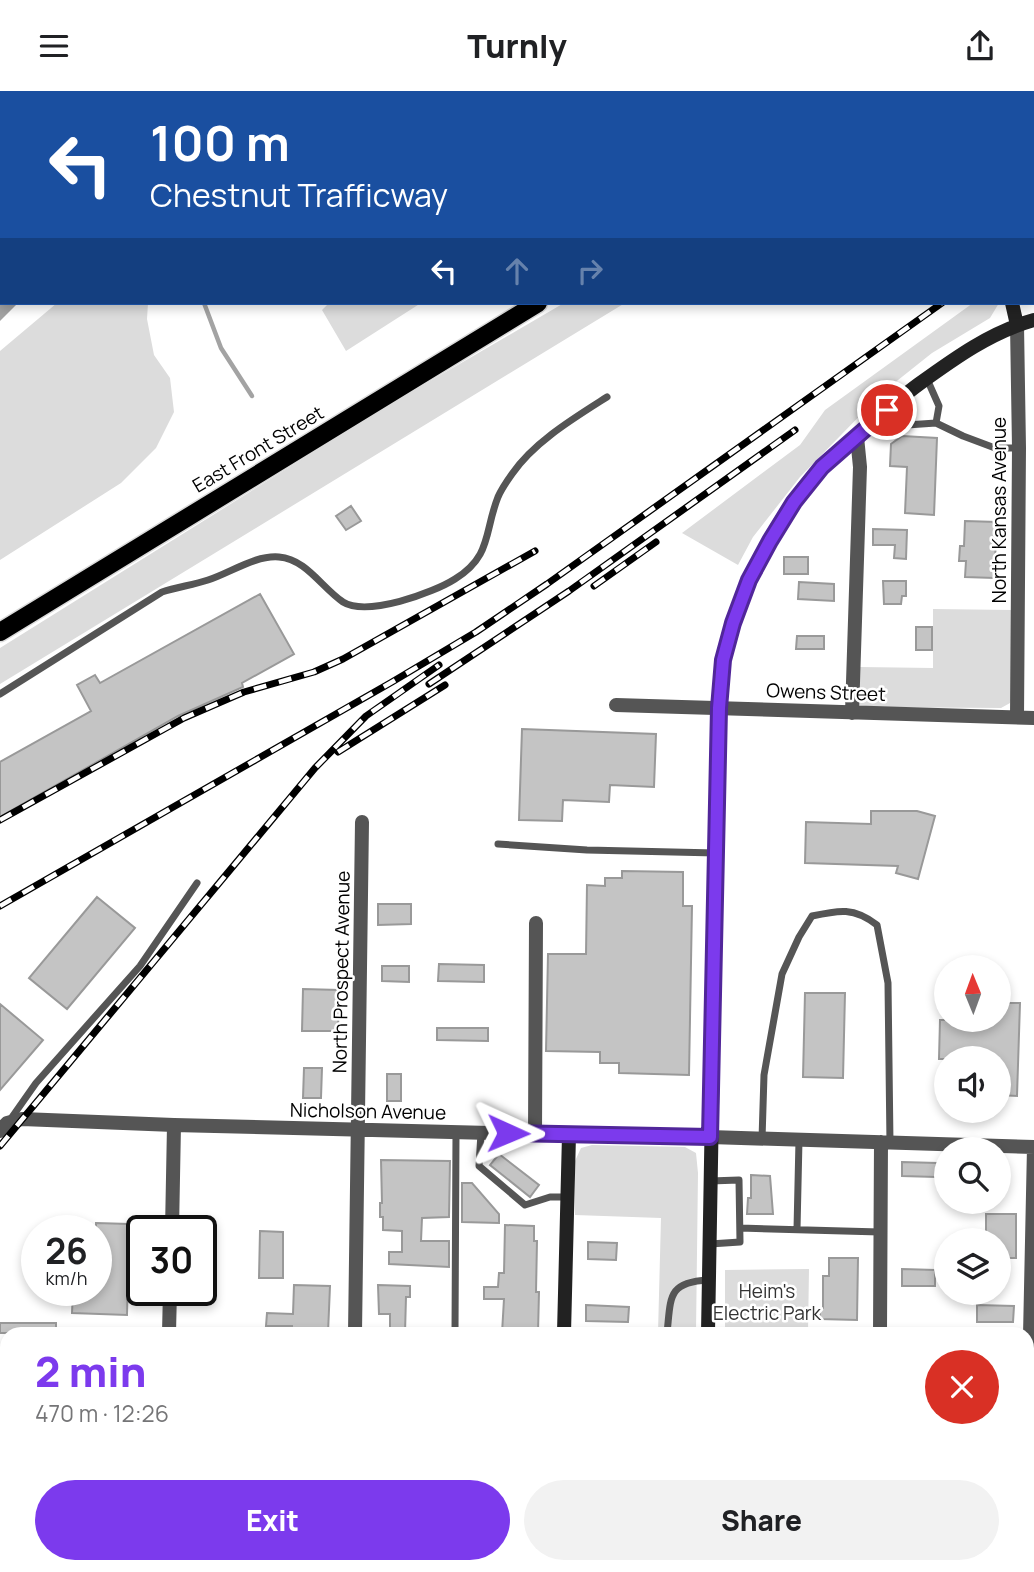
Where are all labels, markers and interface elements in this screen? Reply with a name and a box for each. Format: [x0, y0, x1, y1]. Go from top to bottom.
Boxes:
text: Turnly [467, 24, 567, 68]
icon: menu [35, 27, 73, 65]
icon: share [961, 27, 999, 65]
text: 100 m [150, 109, 290, 176]
icon: left [35, 119, 126, 210]
text: Chestnut Trafficway [150, 173, 448, 217]
icon: left [425, 252, 463, 290]
icon: ahead [498, 252, 536, 290]
icon: right [571, 252, 609, 290]
pin [857, 380, 917, 440]
icon: arrive [868, 391, 906, 429]
street label: East Front Street [188, 400, 328, 498]
street label: North Kansas Avenue [986, 417, 1012, 603]
street label: Owens Street [766, 677, 886, 707]
street label: North Prospect Avenue [326, 871, 356, 1073]
north arrow [934, 955, 1012, 1033]
map controls [934, 955, 1011, 1305]
button: sound [934, 1046, 1011, 1123]
position arrow [471, 1096, 545, 1170]
street label: Nicholson Avenue [290, 1097, 446, 1125]
button: search [934, 1137, 1011, 1214]
speed limit sign: 30 [126, 1215, 217, 1306]
text: 26 [45, 1227, 88, 1275]
button: layers [934, 1228, 1011, 1305]
text: km/h [46, 1266, 87, 1290]
park label: Heim's Electric Park [713, 1278, 822, 1326]
text: 2 min [35, 1342, 146, 1400]
button: close [925, 1350, 999, 1424]
text: 470 m · 12:26 [35, 1397, 169, 1429]
button: Exit [35, 1480, 510, 1560]
button: Share [524, 1480, 999, 1560]

